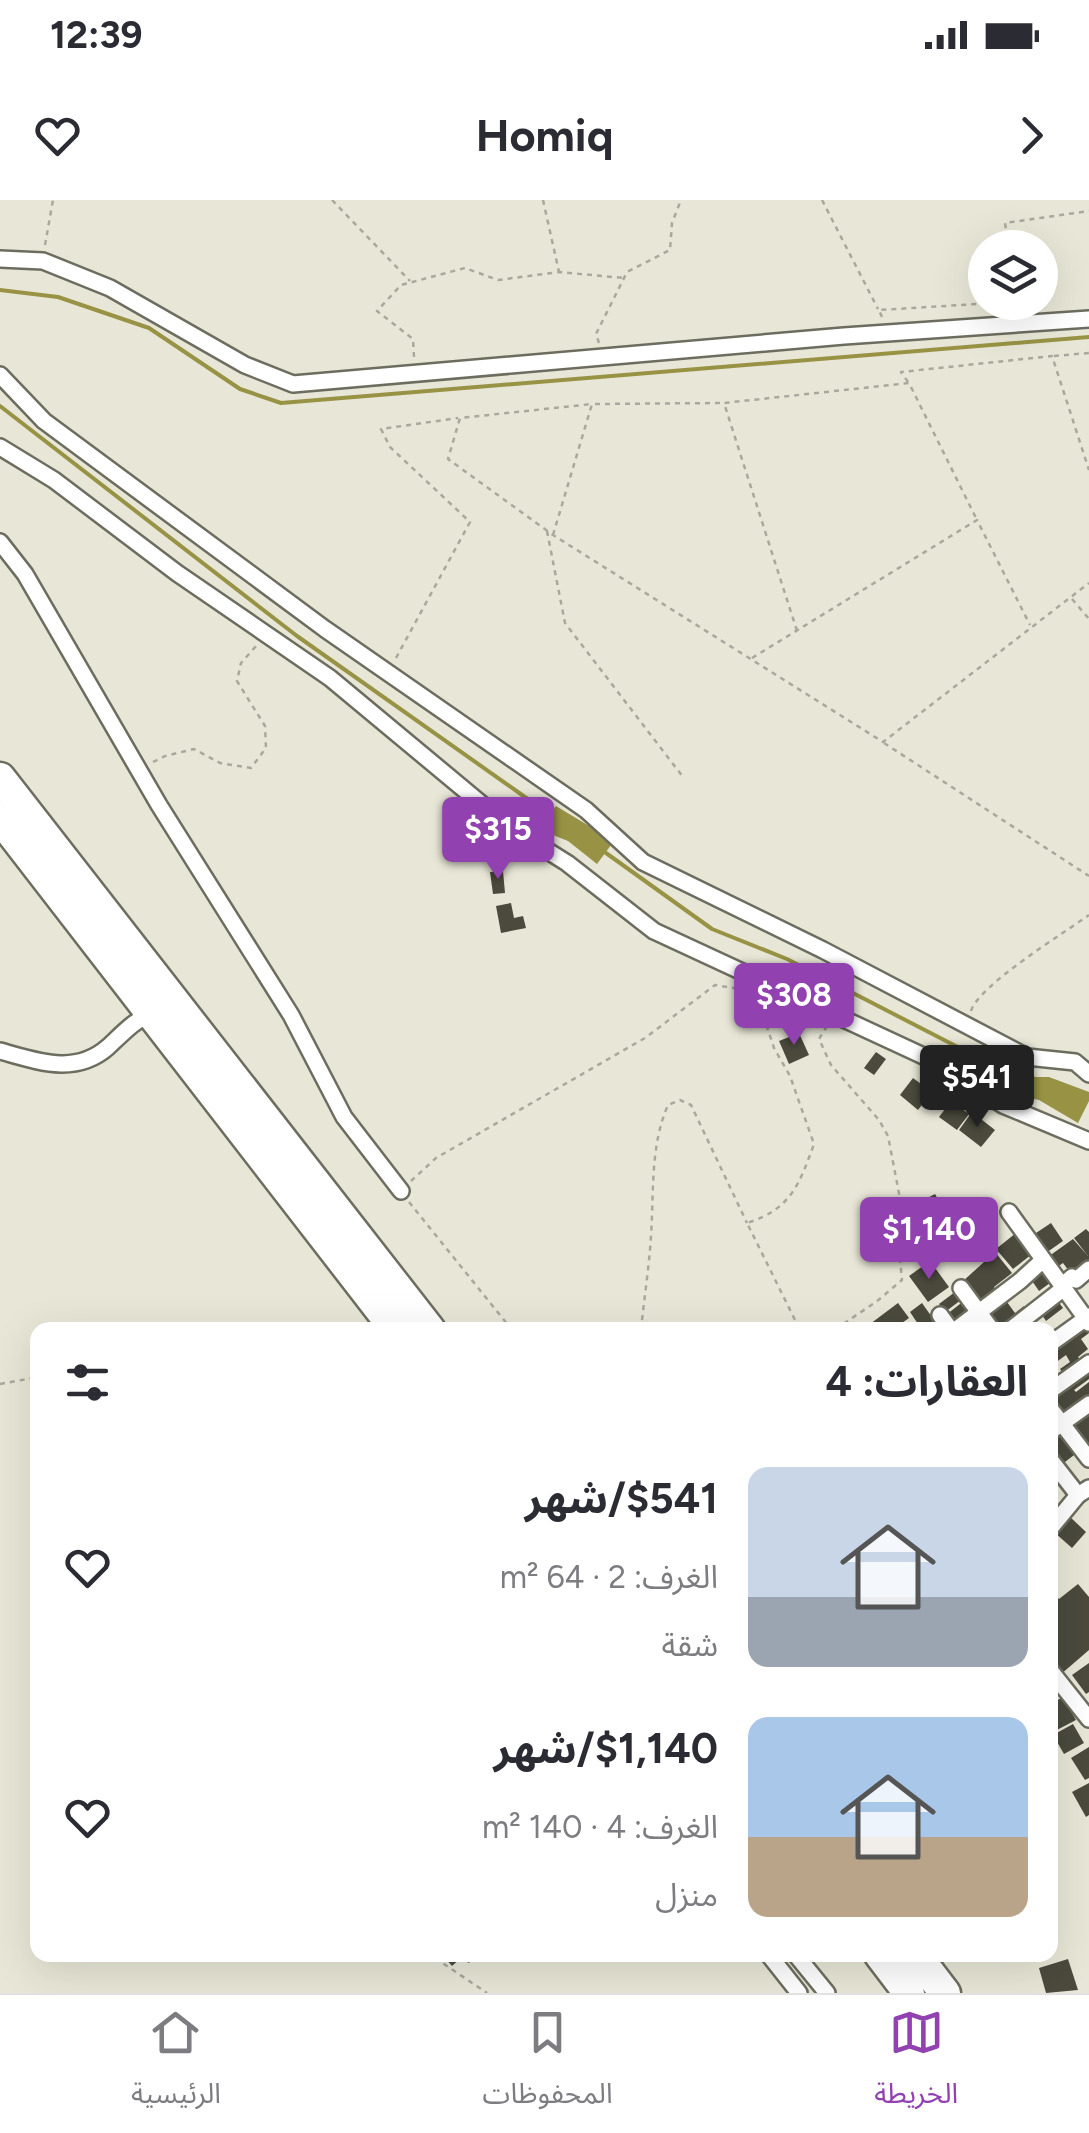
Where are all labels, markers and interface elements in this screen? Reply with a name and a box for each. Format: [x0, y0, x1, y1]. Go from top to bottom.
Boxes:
text: 12:39 [50, 12, 143, 58]
icon: heart [30, 108, 85, 163]
text: Homiq [476, 108, 613, 162]
icon: forward [1004, 108, 1059, 163]
map controls [968, 230, 1058, 320]
button: layers [968, 230, 1058, 320]
pin: $315 [439, 797, 557, 882]
text: $315 [464, 810, 532, 848]
pin: $308 [735, 963, 853, 1048]
text: $308 [756, 976, 832, 1014]
pin: $541 [918, 1045, 1036, 1130]
text: $541 [942, 1058, 1012, 1096]
pin: $1,140 [848, 1197, 1010, 1282]
text: $1,140 [882, 1210, 976, 1248]
icon: filters [60, 1355, 115, 1410]
text: العقارات: 4 [825, 1356, 1028, 1407]
text: $541/شهر [525, 1473, 718, 1524]
icon: home [828, 1507, 948, 1627]
icon: heart [60, 1540, 115, 1595]
text: الغرف: 2 · 64 m² [500, 1558, 718, 1596]
text: شقة [662, 1626, 718, 1664]
text: $1,140/شهر [494, 1723, 718, 1774]
icon: home [828, 1757, 948, 1877]
icon: heart [60, 1790, 115, 1845]
text: الغرف: 4 · 140 m² [482, 1808, 718, 1846]
text: منزل [655, 1876, 718, 1914]
tab: الرئيسية [131, 2005, 221, 2124]
tab: المحفوظات [483, 2005, 613, 2124]
tab: الخريطة [874, 2005, 958, 2124]

